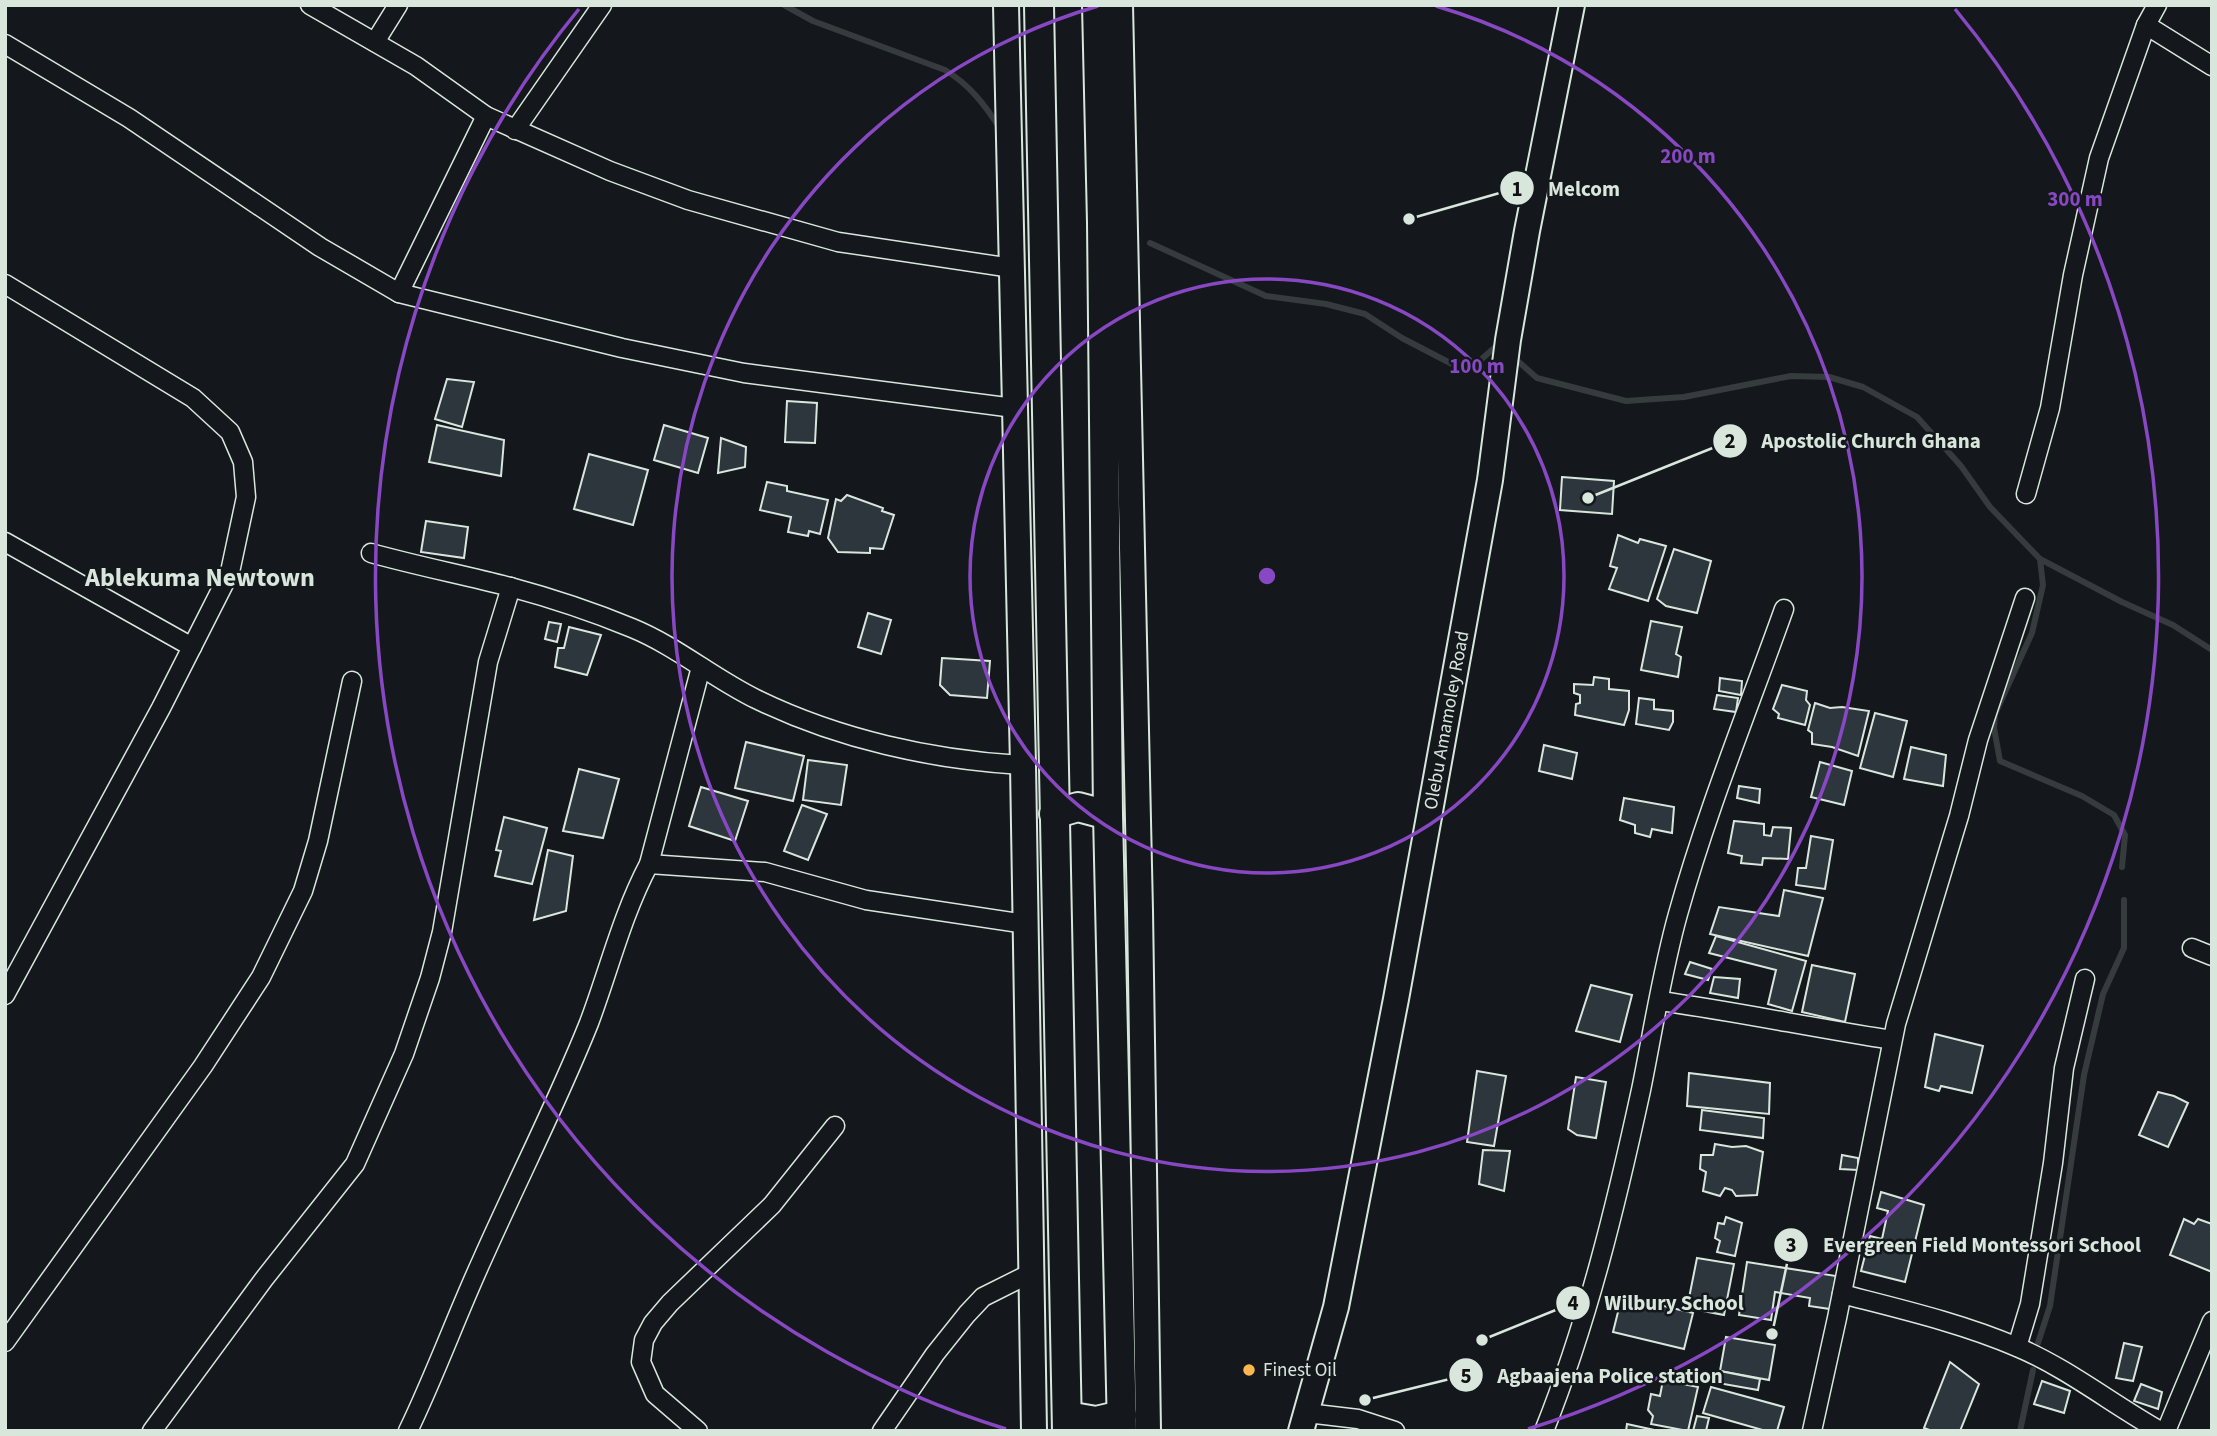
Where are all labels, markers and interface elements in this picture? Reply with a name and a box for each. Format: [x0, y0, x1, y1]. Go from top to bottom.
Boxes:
text: 200 m [1660, 141, 1716, 171]
callout: Melcom [1499, 167, 1634, 209]
text: 1 [1511, 174, 1523, 204]
text: Melcom [1548, 174, 1620, 204]
text: 300 m [2047, 184, 2103, 214]
text: 100 m [1449, 351, 1505, 381]
callout: Apostolic Church Ghana [1713, 420, 1995, 462]
text: 2 [1724, 426, 1736, 456]
text: Apostolic Church Ghana [1760, 426, 1981, 456]
district label: Ablekuma Newtown [84, 559, 315, 596]
centre of rings [1255, 564, 1279, 588]
street label: Olebu Amamoley Road [1417, 629, 1476, 812]
callout: Evergreen Field Montessori School [1774, 1224, 2155, 1266]
text: 3 [1785, 1230, 1797, 1260]
text: Evergreen Field Montessori School [1823, 1230, 2141, 1260]
callout: Wilbury School [1556, 1282, 1758, 1324]
text: 4 [1567, 1288, 1579, 1318]
text: Wilbury School [1604, 1288, 1744, 1318]
callout: Agbaajena Police station [1448, 1354, 1737, 1396]
place label: Finest Oil [1263, 1357, 1337, 1384]
text: 5 [1460, 1361, 1472, 1391]
text: Agbaajena Police station [1496, 1361, 1723, 1391]
marker: Finest Oil [1241, 1362, 1257, 1378]

